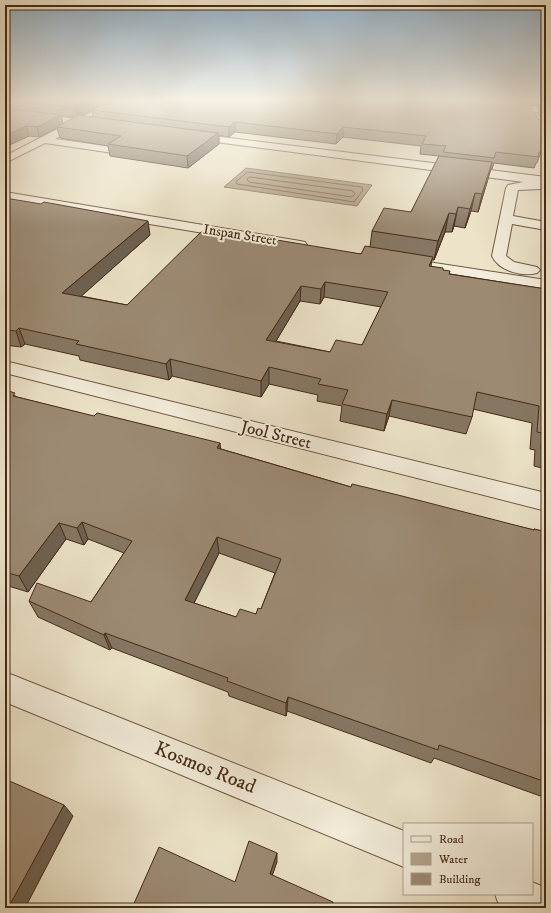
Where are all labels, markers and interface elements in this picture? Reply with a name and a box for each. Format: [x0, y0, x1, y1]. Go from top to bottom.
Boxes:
street label: Inspan Street [202, 220, 279, 250]
street label: Jool Street [237, 415, 314, 454]
street label: Kosmos Road [151, 736, 259, 800]
legend [403, 823, 533, 895]
text: Road [439, 832, 464, 847]
text: Water [438, 852, 468, 867]
text: Building [439, 872, 480, 887]

